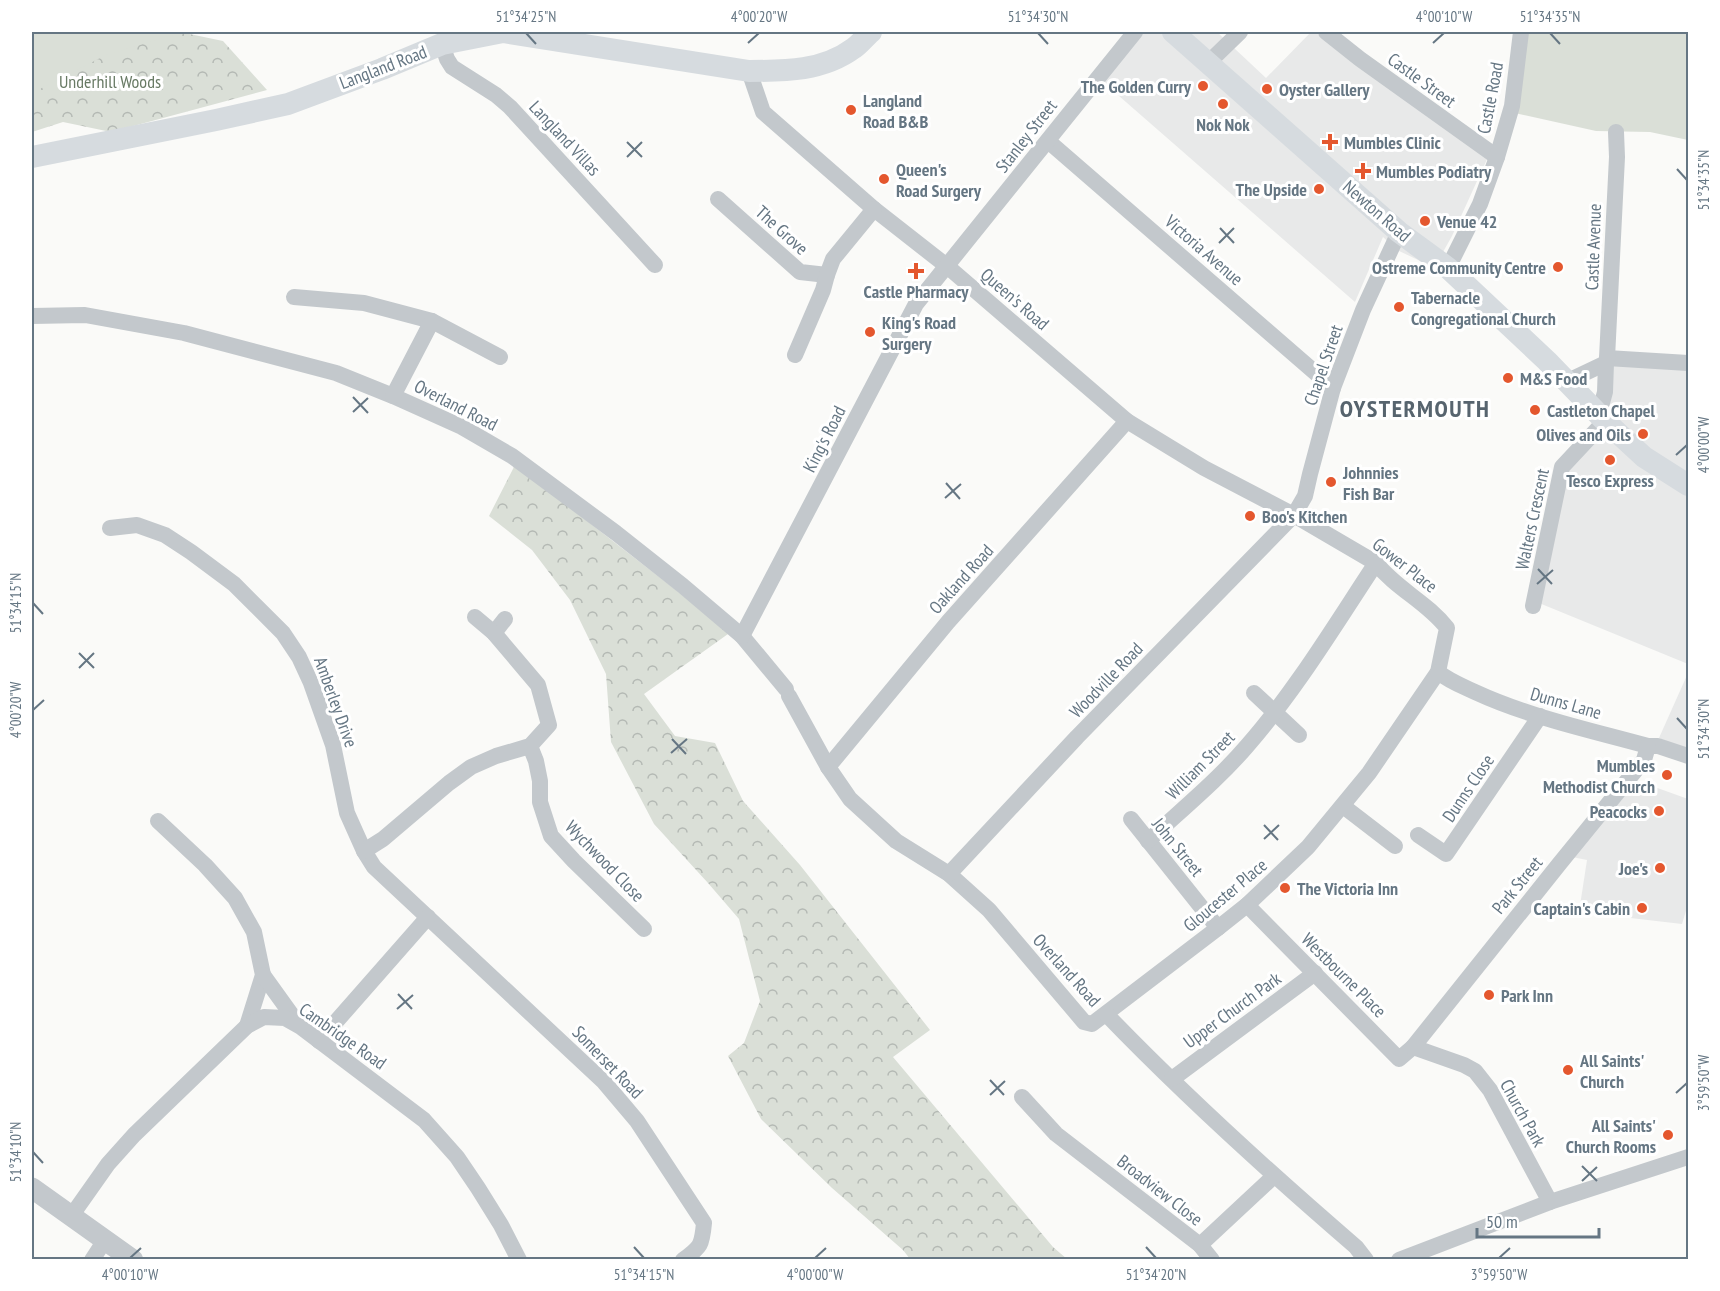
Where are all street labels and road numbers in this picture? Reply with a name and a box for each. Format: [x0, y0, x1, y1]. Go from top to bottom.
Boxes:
street label: Langland Road [336, 40, 430, 94]
street label: Castle Street [1383, 47, 1461, 113]
street label: Castle Road [1472, 60, 1508, 136]
street label: Stanley Street [990, 95, 1062, 177]
street label: Langland Villas [524, 96, 606, 180]
street label: Newton Road [1338, 175, 1416, 247]
street label: The Grove [751, 200, 813, 260]
street label: Castle Avenue [1580, 203, 1606, 291]
street label: Victoria Avenue [1159, 209, 1248, 290]
street label: Queen's Road [976, 263, 1054, 335]
street label: Chapel Street [1298, 322, 1348, 408]
street label: Overland Road [410, 374, 502, 436]
street label: King's Road [798, 402, 850, 476]
street label: Walters Crescent [1510, 466, 1554, 572]
street label: Gower Place [1368, 532, 1442, 598]
street label: Oakland Road [924, 539, 998, 619]
street label: Woodville Road [1064, 637, 1148, 723]
street label: Amberley Drive [309, 654, 363, 750]
street label: Dunns Lane [1528, 682, 1604, 724]
street label: William Street [1161, 726, 1239, 804]
street label: Dunns Close [1437, 750, 1499, 826]
street label: John Street [1147, 812, 1209, 881]
street label: Wychwood Close [560, 815, 650, 907]
street label: Park Street [1487, 852, 1547, 918]
street label: Gloucester Place [1178, 853, 1272, 937]
street label: Westbourne Place [1297, 928, 1391, 1022]
street label: Overland Road [1028, 929, 1106, 1011]
street label: Upper Church Park [1179, 967, 1285, 1053]
street label: Cambridge Road [295, 998, 391, 1074]
street label: Somerset Road [568, 1021, 648, 1103]
street label: Church Park [1495, 1075, 1551, 1151]
street label: Broadview Close [1113, 1149, 1207, 1231]

